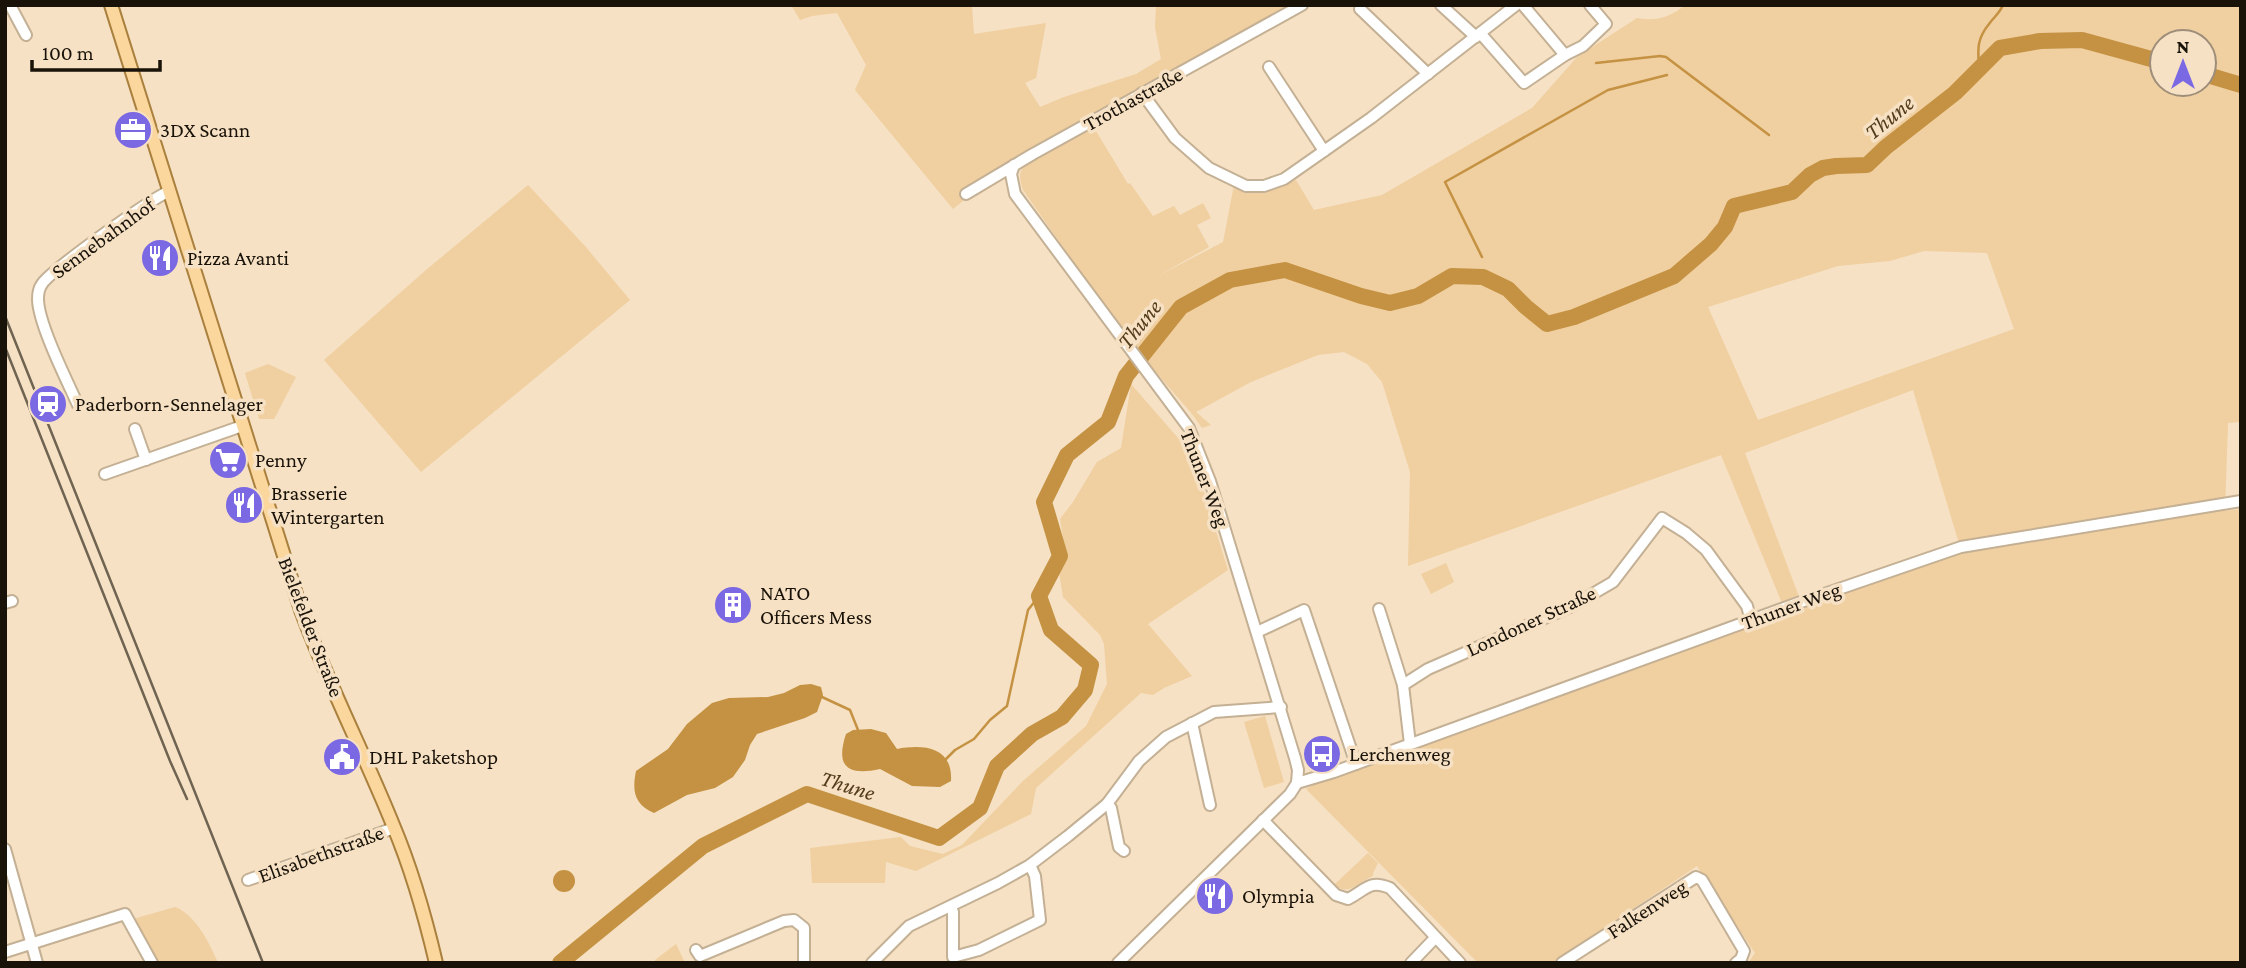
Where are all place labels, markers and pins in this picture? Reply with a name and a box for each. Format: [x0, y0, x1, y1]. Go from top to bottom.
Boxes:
office icon: 3DX Scann [112, 109, 154, 151]
place label: 3DX Scann [160, 118, 250, 142]
restaurant icon: Pizza Avanti [139, 237, 181, 279]
place label: Pizza Avanti [187, 246, 289, 270]
station icon: Paderborn-Sennelager [27, 383, 69, 425]
place label: Paderborn-Sennelager [75, 392, 264, 416]
supermarket icon: Penny [207, 439, 249, 481]
place label: Penny [255, 448, 307, 472]
place label: Brasserie Wintergarten [271, 481, 384, 529]
restaurant icon: Brasserie Wintergarten [223, 484, 265, 526]
place label: NATO Officers Mess [760, 581, 872, 629]
building icon: NATO Officers Mess [712, 584, 754, 626]
bus stop icon: Lerchenweg [1301, 733, 1343, 775]
public building icon: DHL Paketshop [321, 736, 363, 778]
place label: Lerchenweg [1349, 742, 1451, 766]
place label: DHL Paketshop [369, 745, 498, 769]
restaurant icon: Olympia [1194, 875, 1236, 917]
place label: Olympia [1242, 884, 1315, 908]

